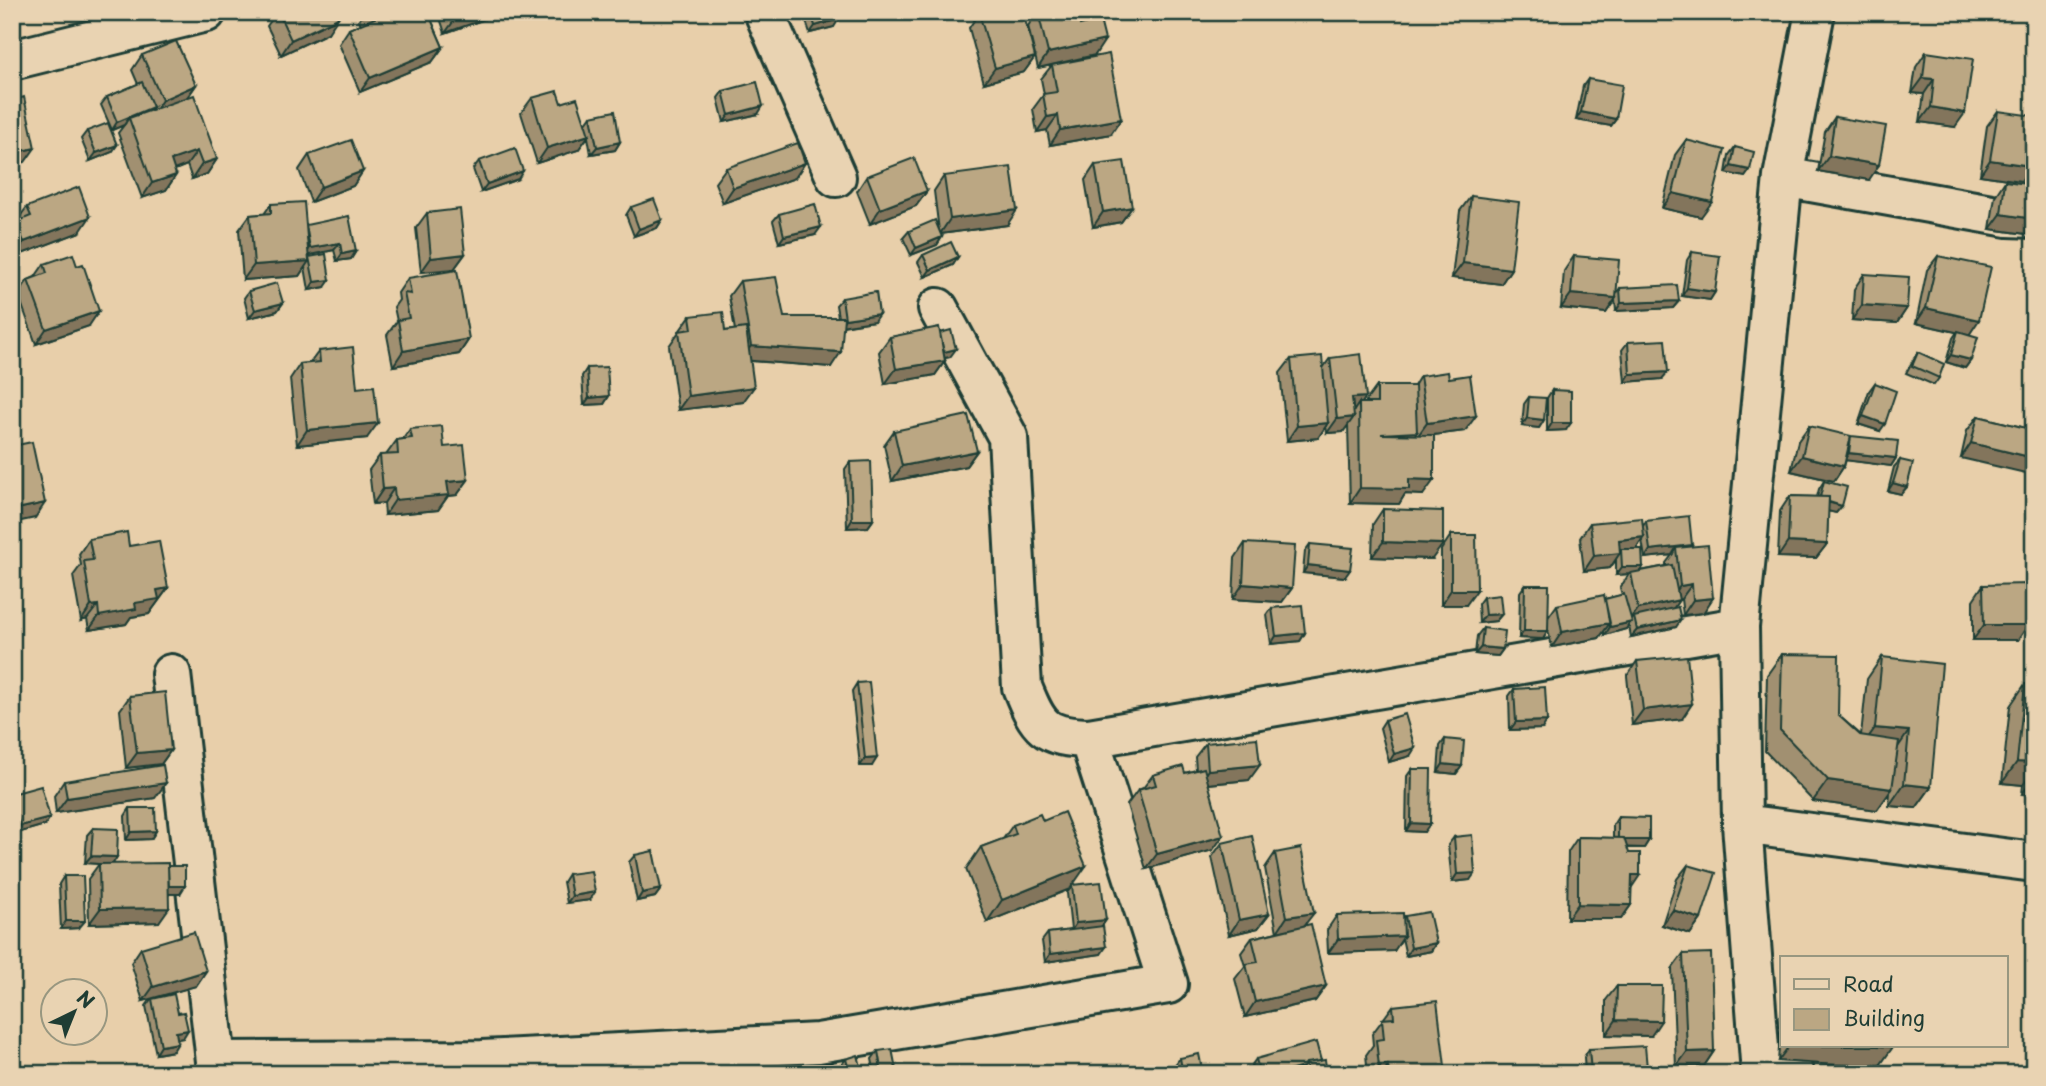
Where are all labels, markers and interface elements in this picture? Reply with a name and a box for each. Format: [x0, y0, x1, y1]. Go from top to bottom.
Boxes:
legend [1780, 956, 2008, 1048]
text: Road [1843, 967, 1894, 999]
north arrow [38, 978, 108, 1048]
text: N [71, 983, 101, 1014]
text: Building [1843, 1001, 1925, 1033]

